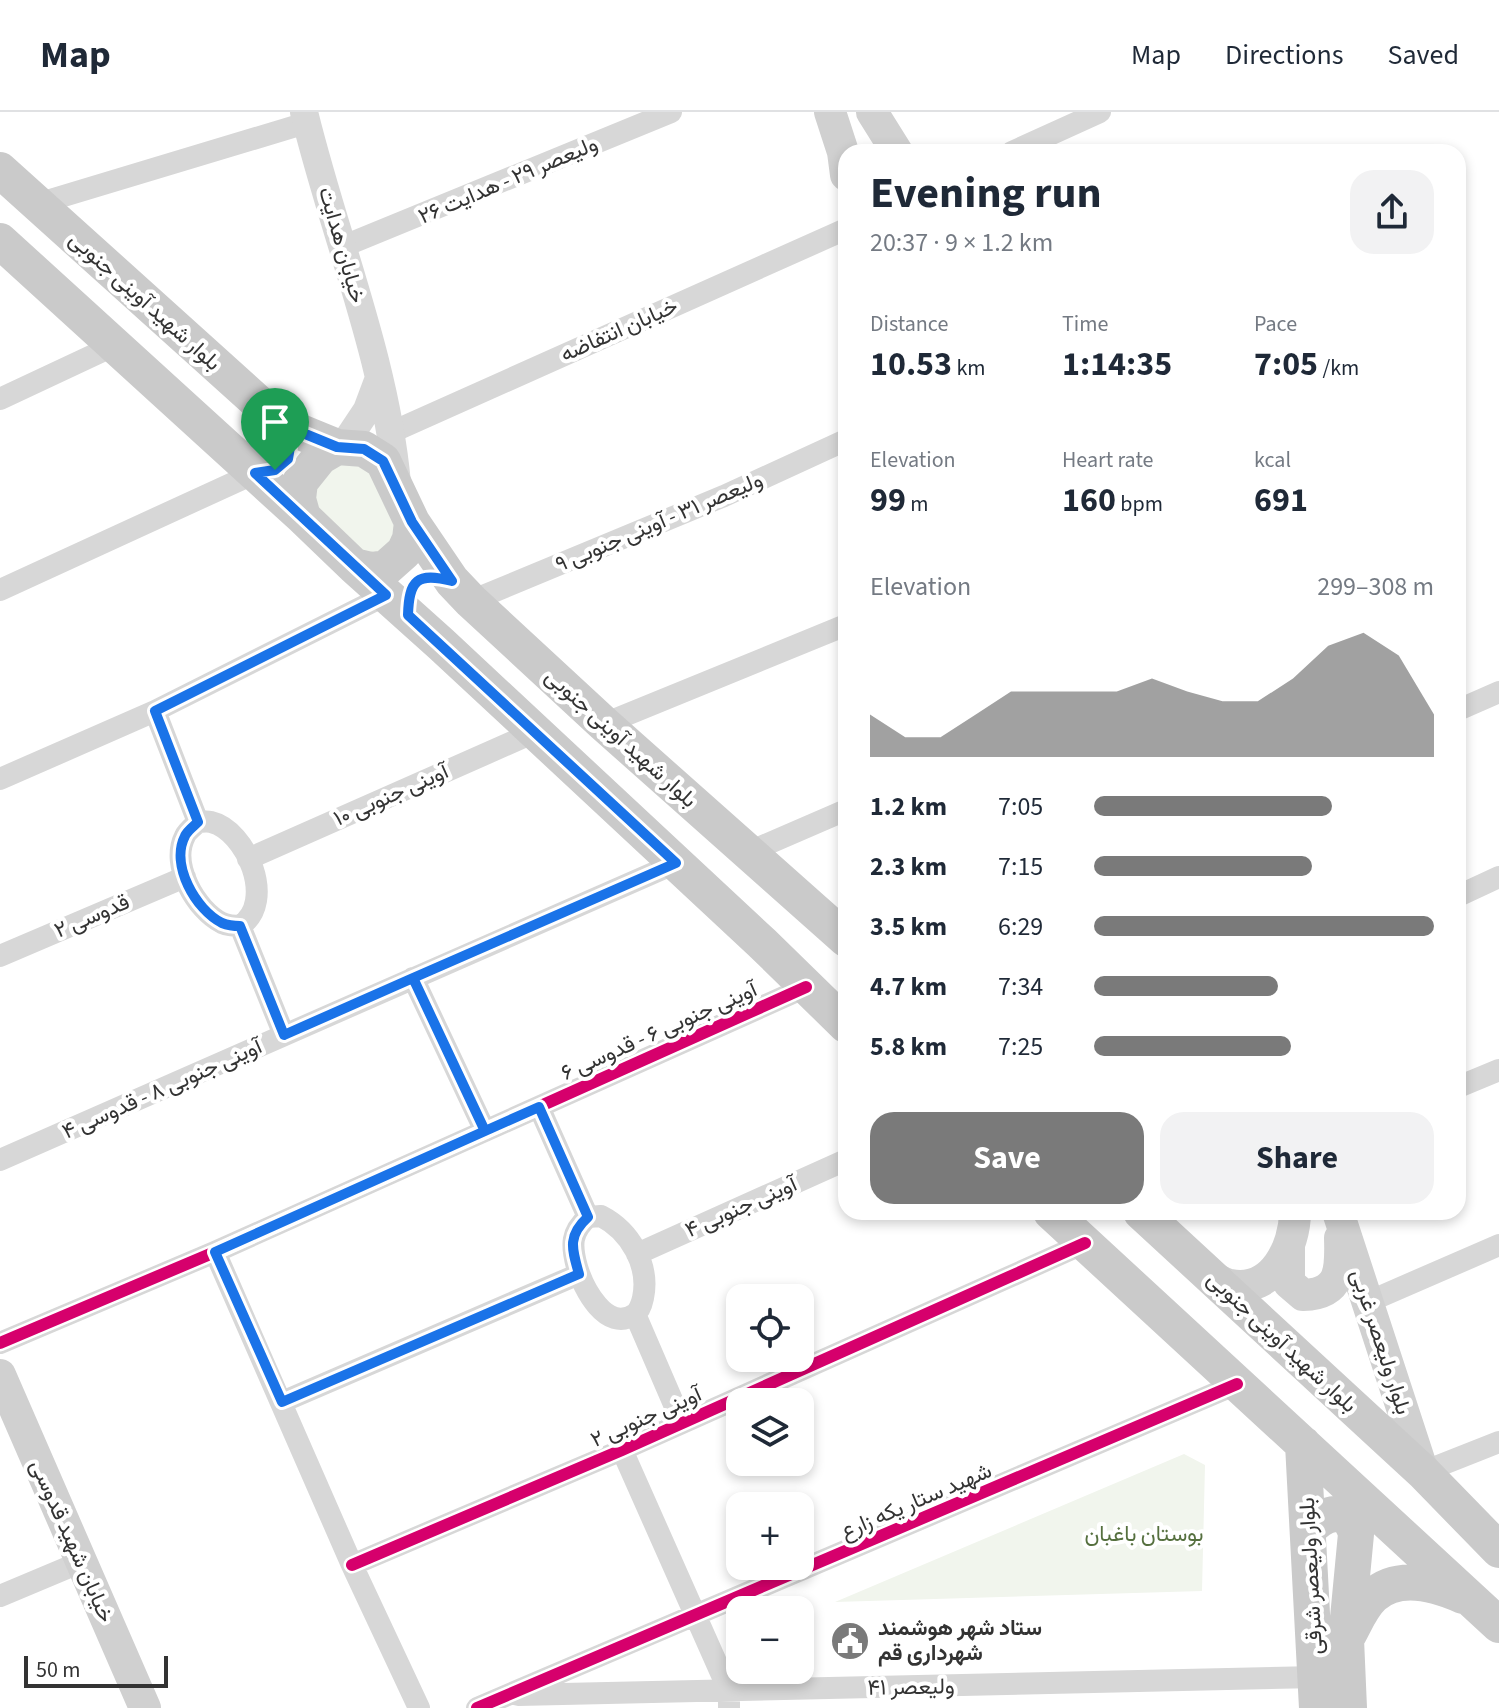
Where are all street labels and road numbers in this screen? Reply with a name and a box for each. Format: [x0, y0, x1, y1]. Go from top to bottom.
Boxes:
street label: ولیعصر ۲۹ - هدایت ۲۶ [413, 128, 603, 232]
street label: خیابان هدایت [310, 183, 374, 307]
street label: بلوار شهید آوینی جنوبی [62, 224, 228, 378]
street label: خیابان انتفاضه [555, 290, 683, 370]
street label: ولیعصر ۳۱ - آوینی جنوبی ۹ [550, 464, 768, 580]
street label: بلوار شهید آوینی جنوبی [538, 661, 704, 815]
street label: آوینی جنوبی ۱۰ [328, 755, 455, 835]
street label: قدوسی ۲ [49, 886, 135, 946]
street label: آوینی جنوبی ۶ - قدوسی ۶ [556, 973, 764, 1089]
street label: آوینی جنوبی ۸ - قدوسی ۴ [57, 1030, 269, 1147]
street label: آوینی جنوبی ۴ [680, 1167, 804, 1246]
street label: بلوار شهید آوینی جنوبی [1200, 1264, 1364, 1420]
street label: بلوار ولیعصر غربی [1342, 1265, 1420, 1419]
street label: آوینی جنوبی ۲ [585, 1378, 708, 1456]
street label: خیابان شهید قدوسی [22, 1454, 122, 1628]
street label: شهید ستار یکه زارع [835, 1455, 997, 1547]
street label: بلوار ولیعصر شرقی [1291, 1497, 1331, 1655]
street label: ولیعصر ۴۱ [867, 1670, 955, 1704]

